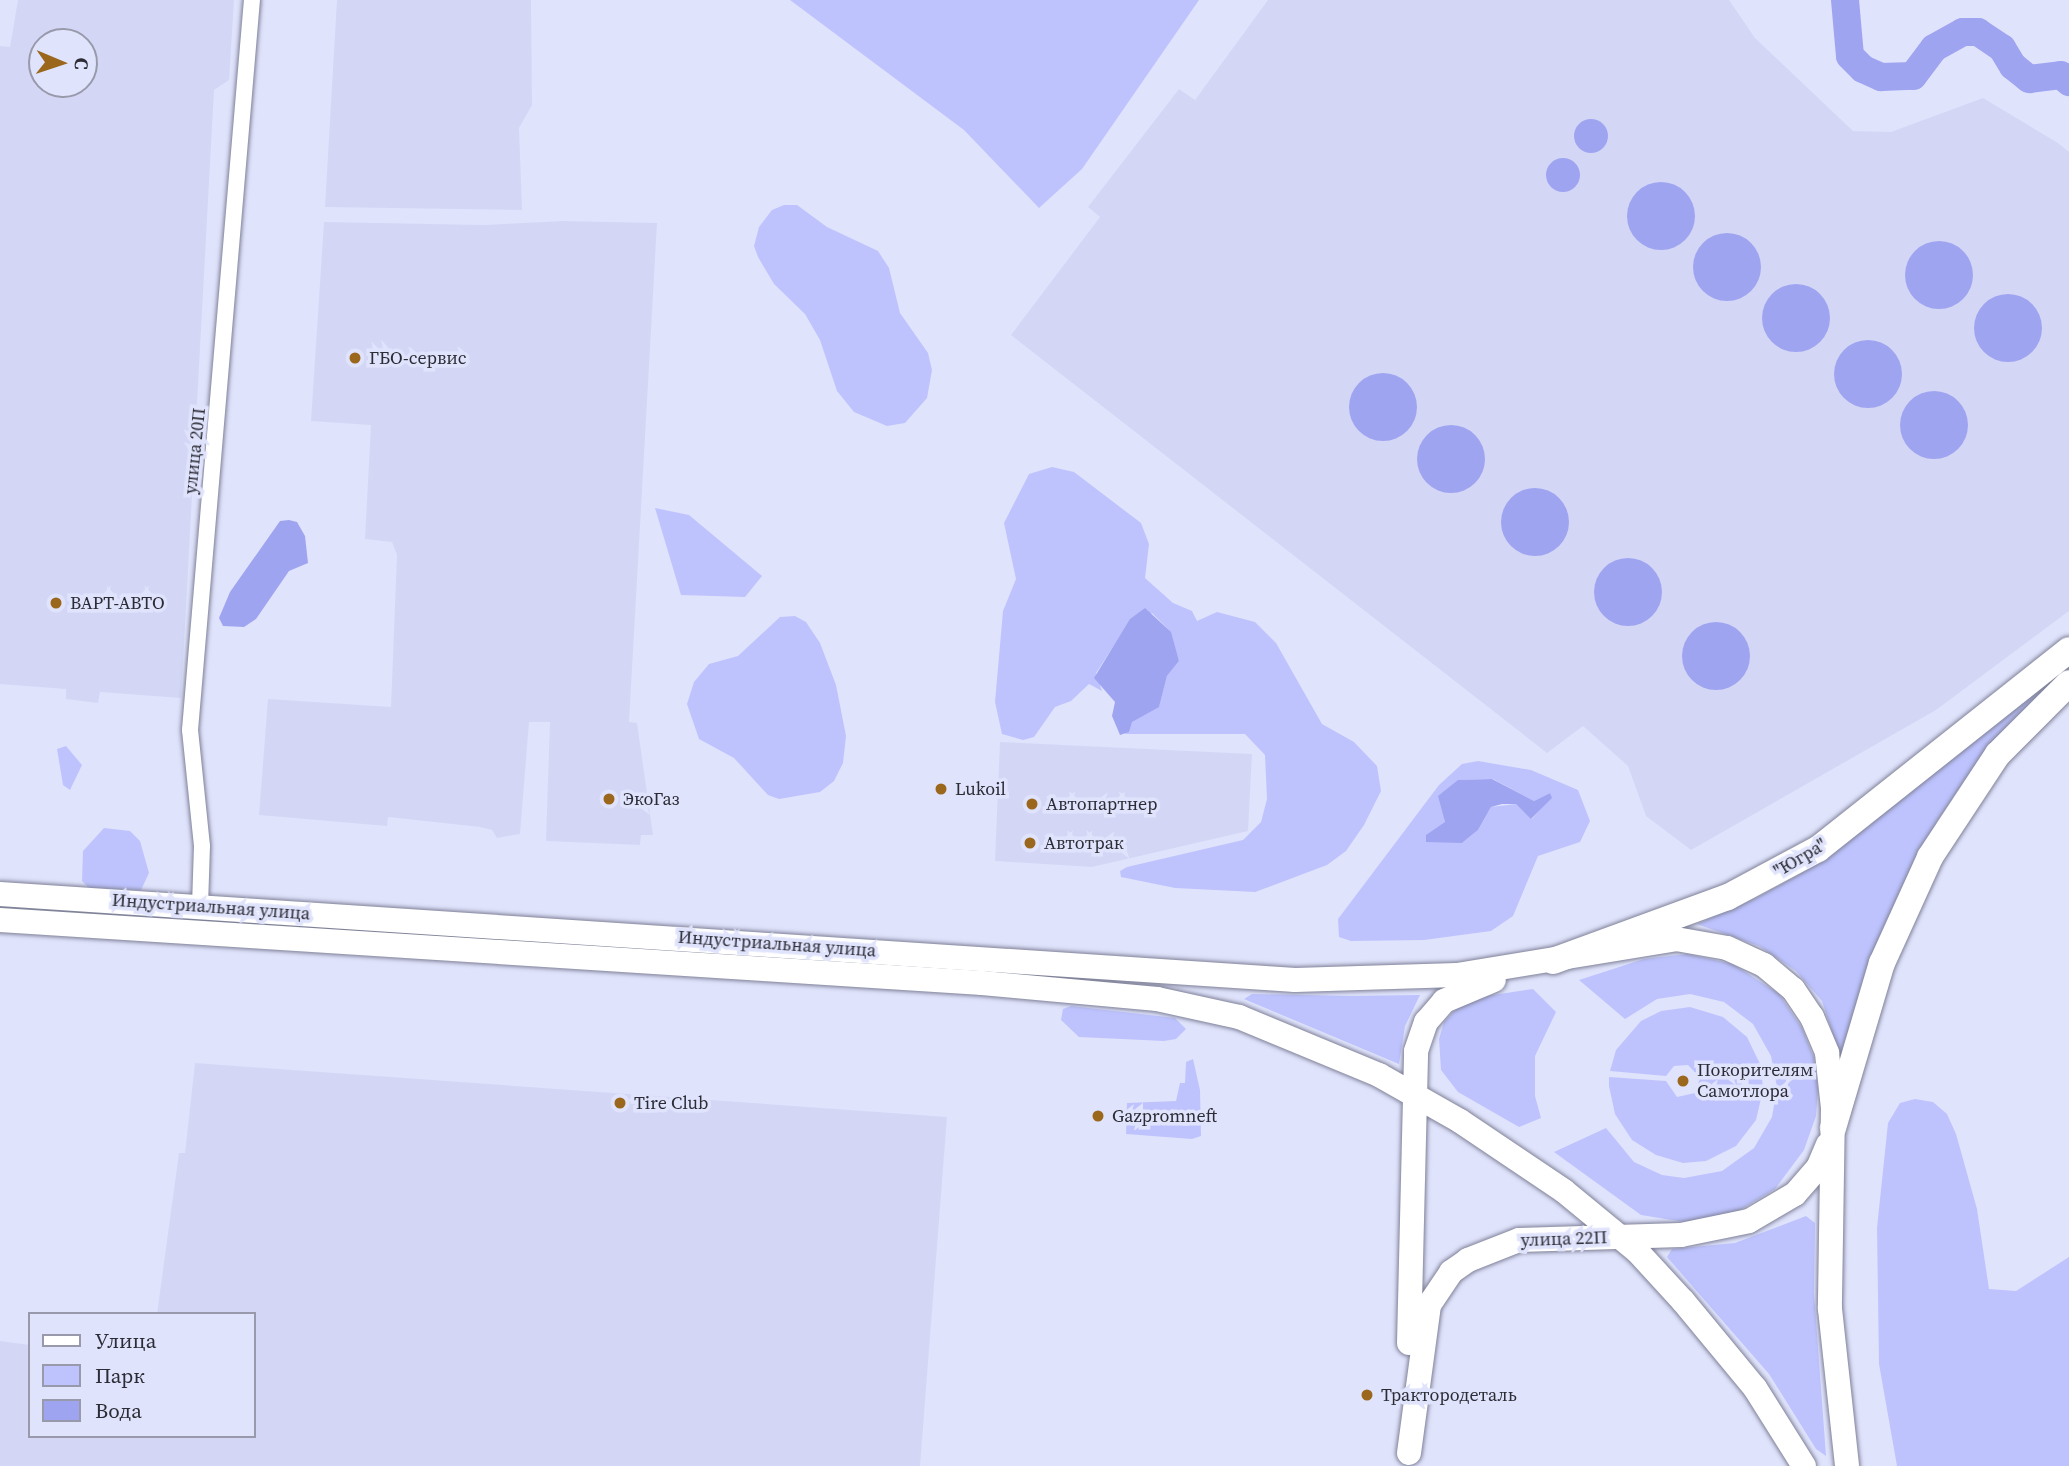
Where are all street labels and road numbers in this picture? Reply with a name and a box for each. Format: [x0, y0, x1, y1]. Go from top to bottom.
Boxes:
street label: улица 20П [180, 407, 210, 495]
street label: "Югра" [1770, 834, 1830, 882]
street label: Индустриальная улица [111, 889, 311, 925]
street label: Индустриальная улица [677, 926, 877, 962]
street label: улица 22П [1520, 1227, 1608, 1251]

